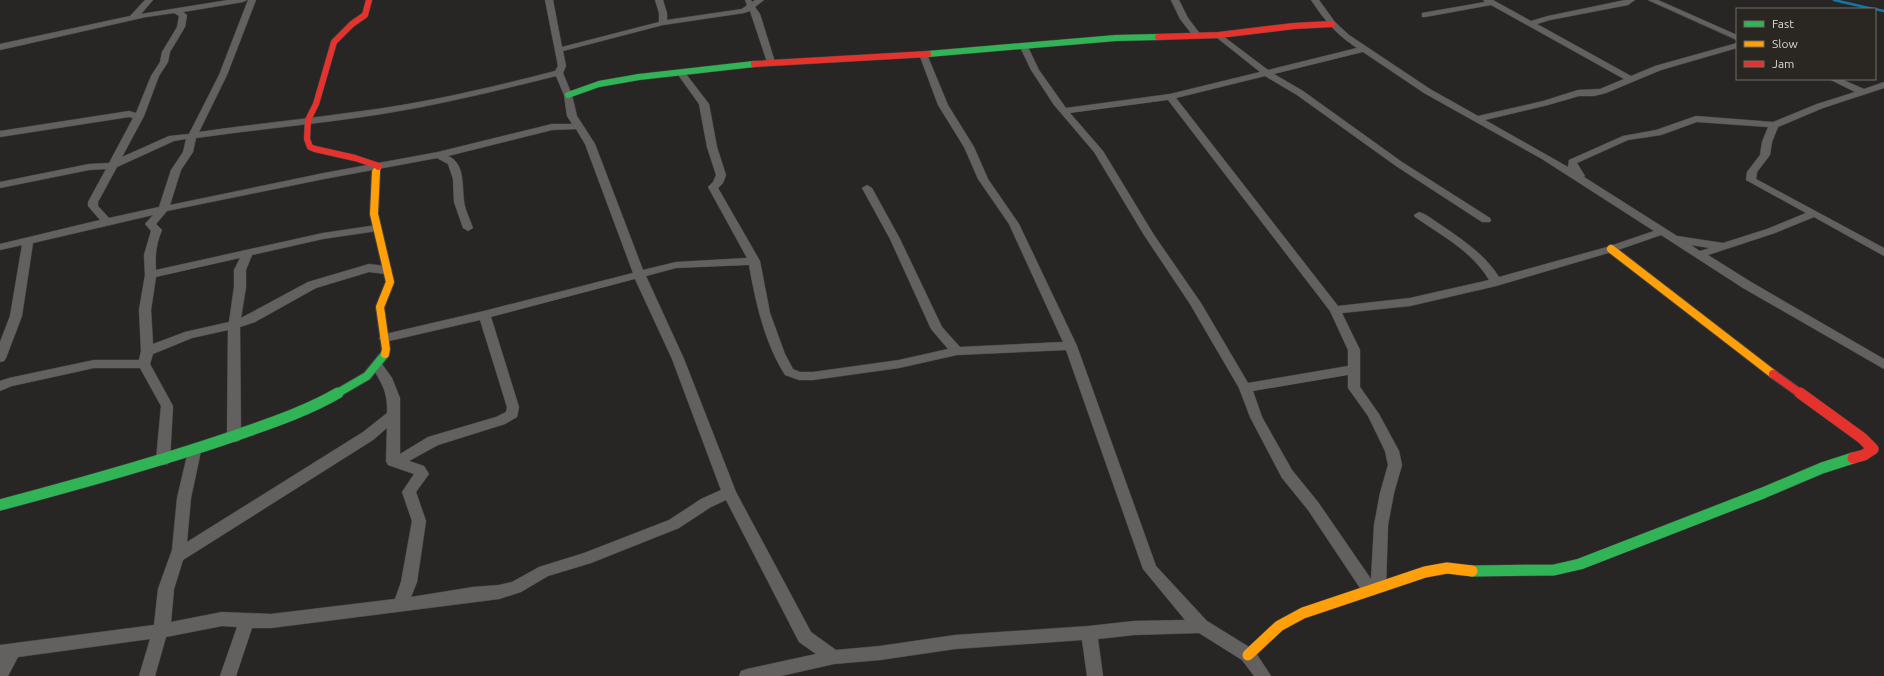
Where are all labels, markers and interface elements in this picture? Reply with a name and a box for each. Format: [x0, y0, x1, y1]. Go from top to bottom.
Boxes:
legend [1736, 8, 1876, 80]
text: Fast [1772, 17, 1794, 30]
text: Slow [1772, 37, 1798, 50]
text: Jam [1772, 57, 1794, 70]

